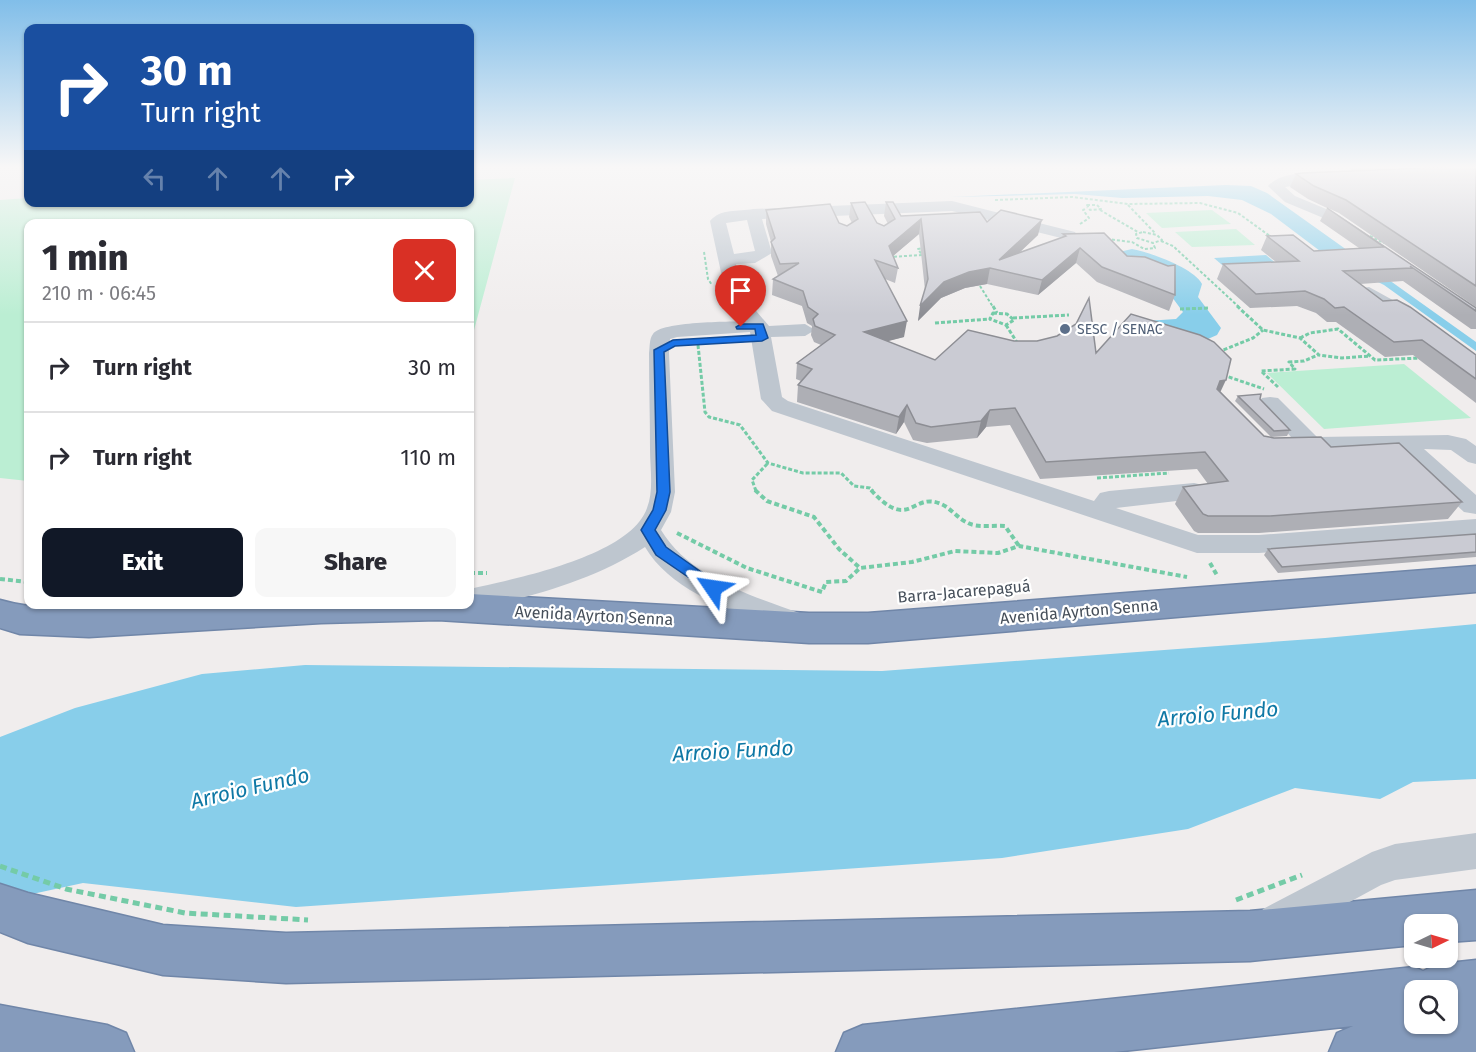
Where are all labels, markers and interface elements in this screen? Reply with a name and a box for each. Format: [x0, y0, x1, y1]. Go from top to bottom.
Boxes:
text: 30 m [141, 46, 233, 96]
icon: right [42, 48, 120, 126]
text: Turn right [141, 97, 261, 129]
icon: left [138, 162, 171, 195]
icon: ahead [201, 162, 234, 195]
icon: ahead [264, 162, 297, 195]
icon: right [327, 162, 360, 195]
text: 1 min [42, 236, 128, 280]
button: close [393, 239, 456, 302]
pin [715, 265, 766, 327]
icon: arrive [724, 274, 757, 307]
text: 210 m · 06:45 [42, 281, 156, 305]
place label: SESC / SENAC [1077, 321, 1163, 338]
marker: SESC / SENAC [1058, 322, 1072, 336]
icon: right [42, 351, 75, 384]
text: Turn right [93, 354, 192, 381]
text: 30 m [408, 354, 456, 381]
icon: right [42, 441, 75, 474]
text: Turn right [93, 444, 192, 471]
text: 110 m [400, 444, 456, 471]
button: Exit [42, 528, 243, 597]
button: Share [255, 528, 456, 597]
position arrow [681, 556, 745, 620]
street label: Barra-Jacarepaguá [897, 576, 1031, 607]
street label: Avenida Ayrton Senna [999, 595, 1159, 628]
street label: Avenida Ayrton Senna [514, 602, 674, 629]
water label: Arroio Fundo [1156, 696, 1279, 732]
water label: Arroio Fundo [671, 735, 794, 767]
water label: Arroio Fundo [187, 762, 312, 815]
north arrow [1404, 914, 1458, 968]
map controls [1404, 914, 1458, 1034]
button: search [1404, 980, 1458, 1034]

